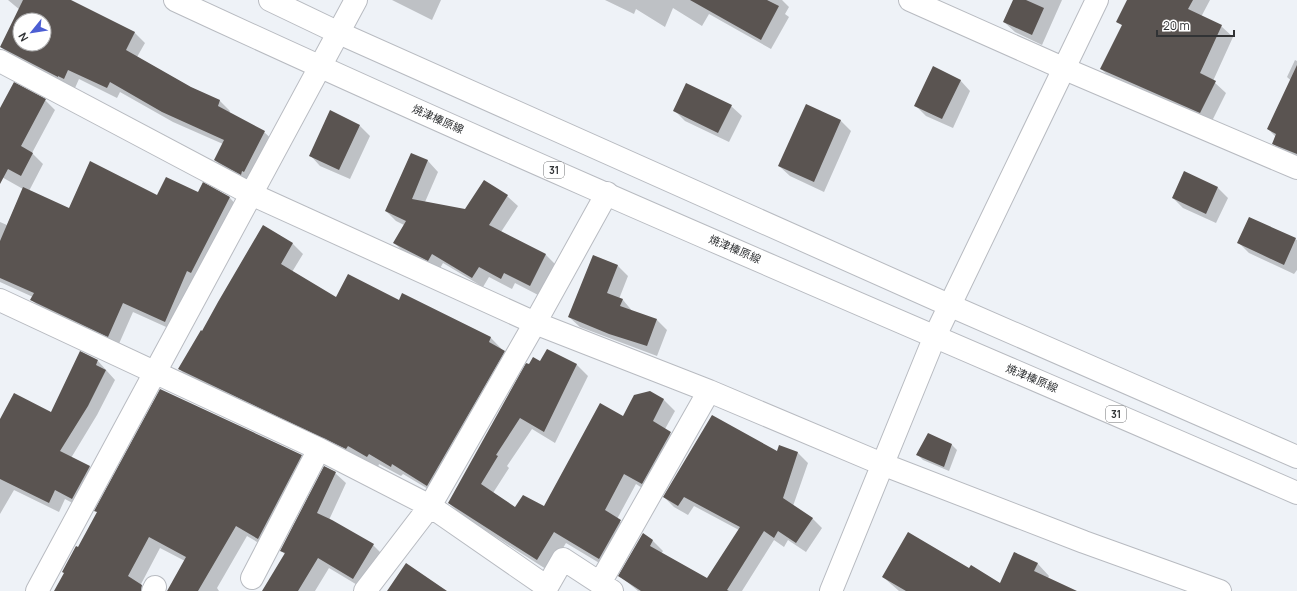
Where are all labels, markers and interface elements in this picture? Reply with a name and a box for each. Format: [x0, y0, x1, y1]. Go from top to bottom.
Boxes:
north arrow [12, 12, 52, 52]
scale bar [1157, 12, 1234, 38]
text: 20 m [1163, 17, 1190, 34]
text: N [14, 30, 31, 44]
street label: 焼津榛原線 [410, 101, 466, 137]
road number: 31 [544, 162, 564, 178]
street label: 焼津榛原線 [707, 231, 763, 266]
street label: 焼津榛原線 [1004, 360, 1060, 395]
road number: 31 [1106, 406, 1126, 422]

